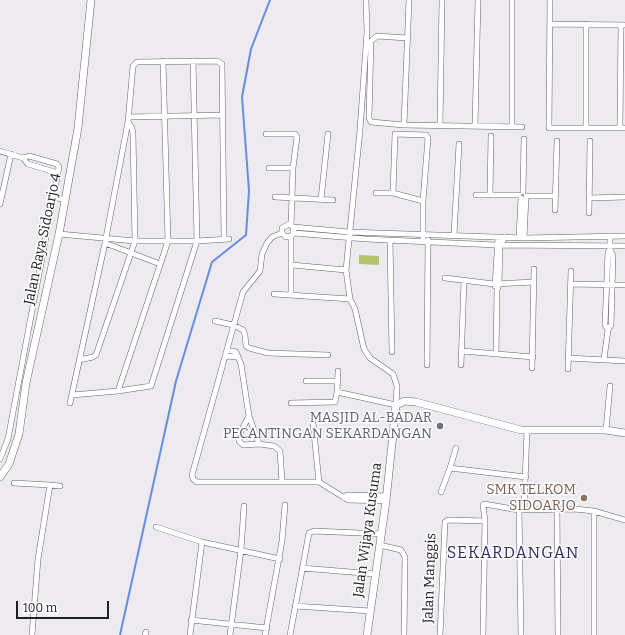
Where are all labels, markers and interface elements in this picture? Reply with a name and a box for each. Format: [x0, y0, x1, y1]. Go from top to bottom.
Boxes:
street label: Jalan Raya Sidoarjo 4 [21, 172, 65, 306]
place label: MASJID AL-BADAR PECANTINGAN SEKARDANGAN [223, 410, 432, 442]
marker: MASJID AL-BADAR PECANTINGAN SEKARDANGAN [435, 421, 445, 431]
street label: Jalan Wijaya Kusuma [350, 461, 386, 599]
place label: SMK TELKOM SIDOARJO [486, 482, 576, 514]
marker: SMK TELKOM SIDOARJO [579, 493, 589, 503]
street label: Jalan Manggis [420, 533, 440, 623]
district label: SEKARDANGAN [447, 544, 579, 564]
scale bar [18, 593, 111, 619]
text: 100 m [23, 601, 57, 615]

